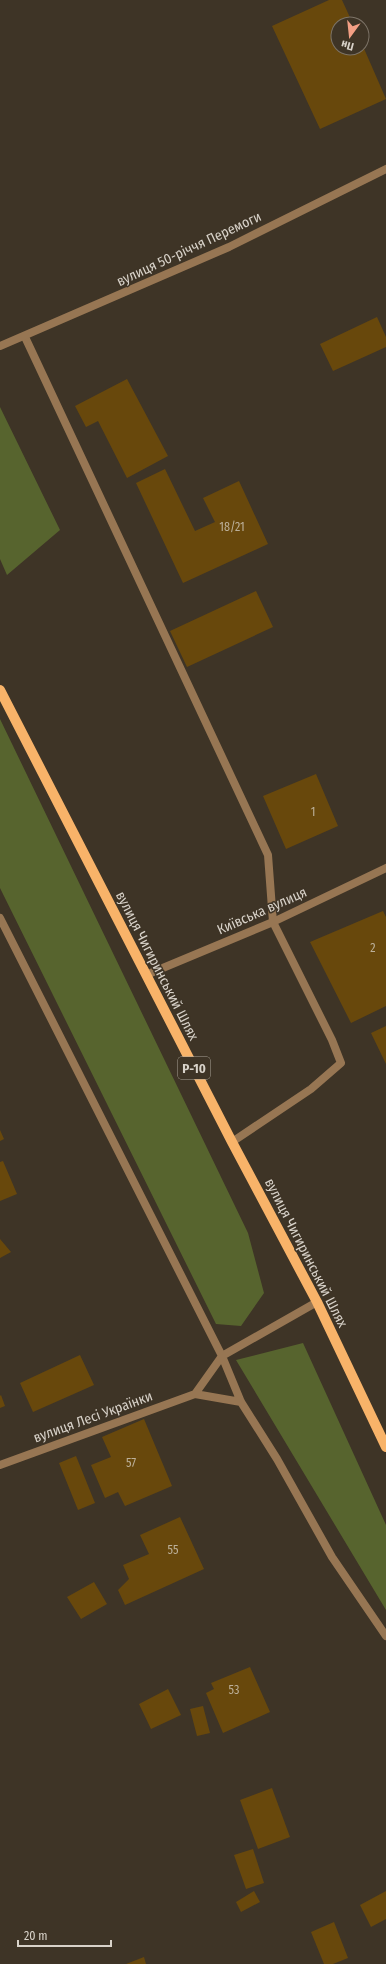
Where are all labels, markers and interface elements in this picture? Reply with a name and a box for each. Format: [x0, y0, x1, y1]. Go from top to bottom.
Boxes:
north arrow [330, 16, 370, 56]
text: Пн [340, 37, 355, 53]
street label: вулиця 50-річчя Перемоги [114, 208, 264, 290]
house number: 18/21 [219, 520, 245, 534]
house number: 1 [311, 805, 315, 819]
street label: Київська вулиця [214, 884, 310, 938]
street label: вулиця Чигиринський Шлях [112, 889, 202, 1044]
house number: 2 [370, 941, 376, 955]
road number: Р-10 [178, 1057, 210, 1079]
street label: вулиця Чигиринський Шлях [261, 1176, 351, 1331]
street label: вулиця Лесі Українки [31, 1388, 155, 1446]
house number: 57 [126, 1456, 136, 1470]
house number: 55 [168, 1543, 179, 1557]
house number: 53 [229, 1683, 239, 1697]
scale bar [18, 1922, 111, 1948]
text: 20 m [24, 1929, 48, 1943]

